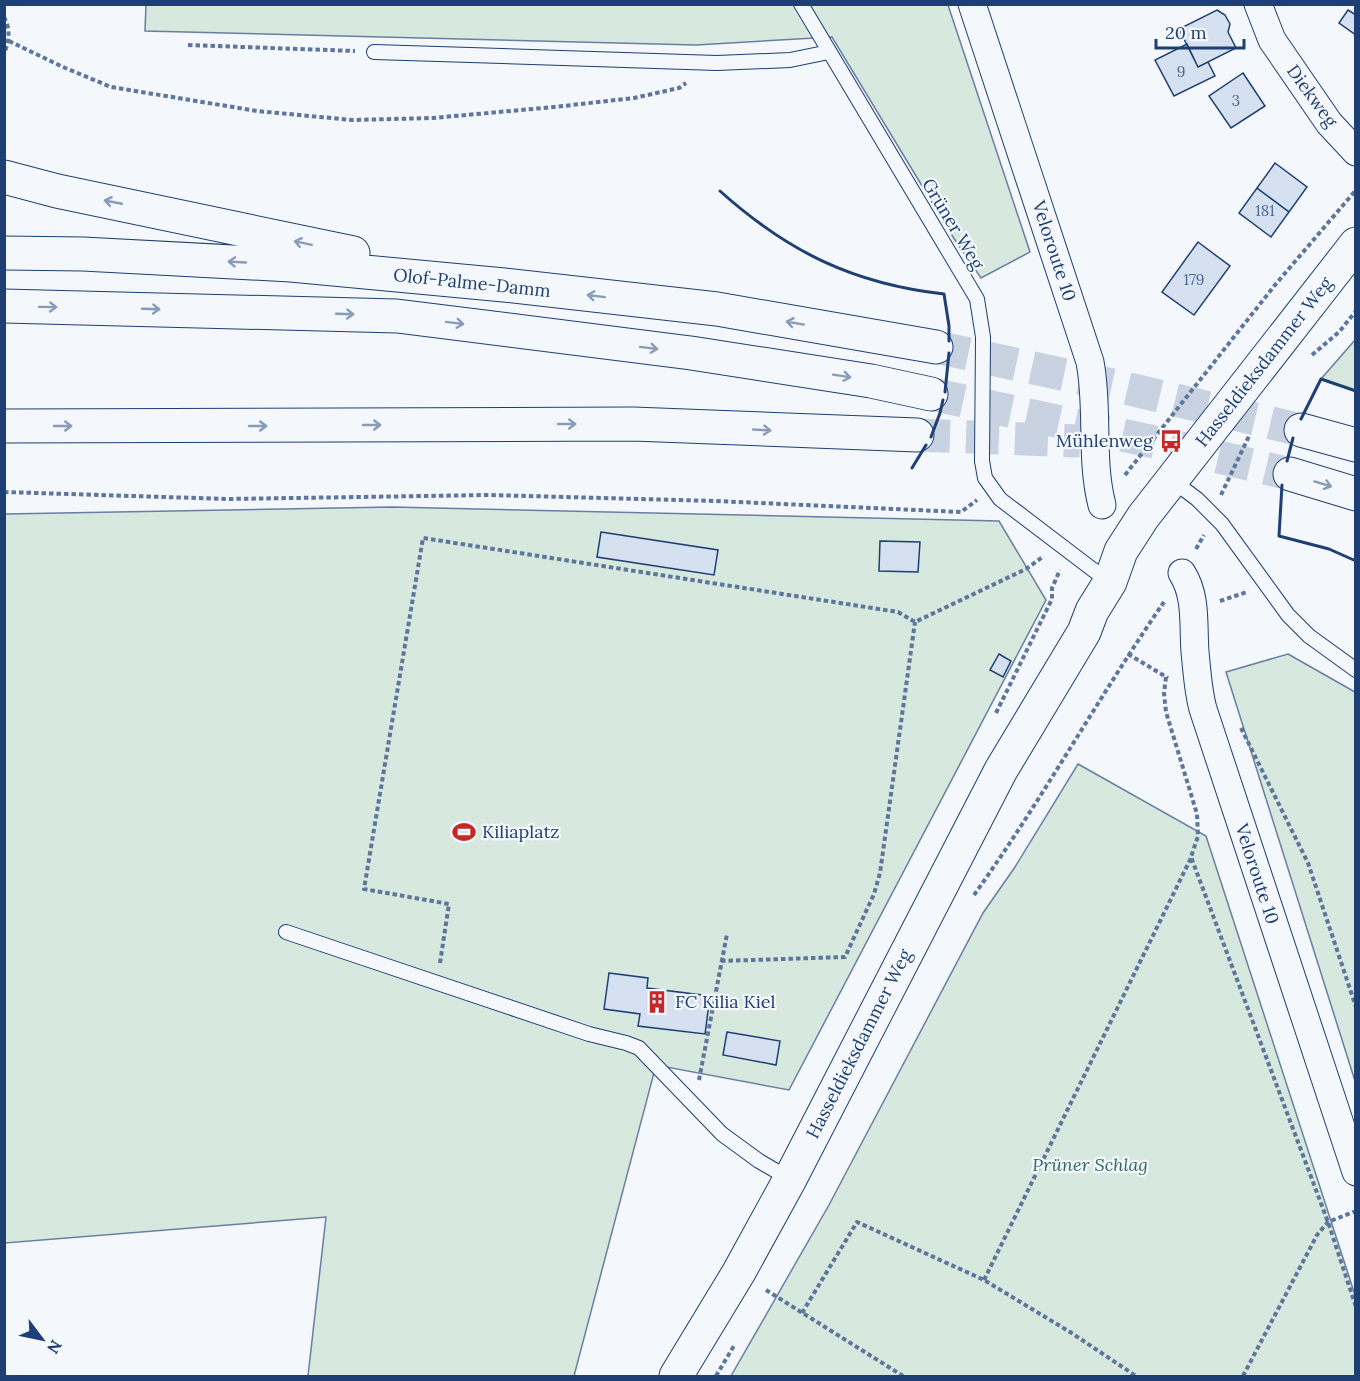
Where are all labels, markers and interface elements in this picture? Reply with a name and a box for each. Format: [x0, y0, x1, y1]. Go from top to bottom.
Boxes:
scale bar [1156, 12, 1244, 50]
text: 20 m [1165, 21, 1207, 44]
street label: Diekweg [1282, 60, 1343, 132]
house number: 9 [1177, 62, 1185, 81]
house number: 3 [1232, 91, 1240, 110]
street label: Grüner Weg [917, 174, 990, 274]
one-way arrow [103, 196, 123, 207]
street label: Veloroute 10 [1027, 197, 1082, 304]
house number: 181 [1255, 201, 1275, 220]
one-way arrow [294, 236, 313, 248]
one-way arrow [227, 257, 247, 268]
street label: Olof-Palme-Damm [392, 263, 552, 302]
house number: 179 [1183, 270, 1205, 289]
street label: Hasseldieksdammer Weg [1190, 271, 1338, 451]
one-way arrow [587, 290, 607, 301]
one-way arrow [38, 301, 58, 313]
one-way arrow [140, 303, 160, 315]
one-way arrow [335, 309, 355, 320]
one-way arrow [786, 317, 806, 328]
one-way arrow [445, 318, 465, 329]
one-way arrow [638, 343, 658, 354]
one-way arrow [831, 371, 851, 382]
one-way arrow [557, 418, 577, 430]
one-way arrow [52, 420, 72, 432]
one-way arrow [247, 420, 267, 432]
one-way arrow [362, 420, 382, 431]
one-way arrow [752, 424, 772, 435]
bus stop icon: Mühlenweg [1158, 428, 1184, 454]
place label: Mühlenweg [1056, 429, 1154, 452]
one-way arrow [1313, 479, 1332, 490]
sports icon: Kiliaplatz [451, 819, 477, 845]
place label: Kiliaplatz [482, 820, 560, 843]
street label: Veloroute 10 [1230, 820, 1285, 927]
street label: Hasseldieksdammer Weg [801, 944, 917, 1142]
building icon: FC Kilia Kiel [644, 989, 670, 1015]
place label: FC Kilia Kiel [675, 990, 775, 1013]
park label: Prüner Schlag [1032, 1153, 1148, 1176]
north arrow [12, 1309, 72, 1369]
text: N [43, 1336, 66, 1357]

